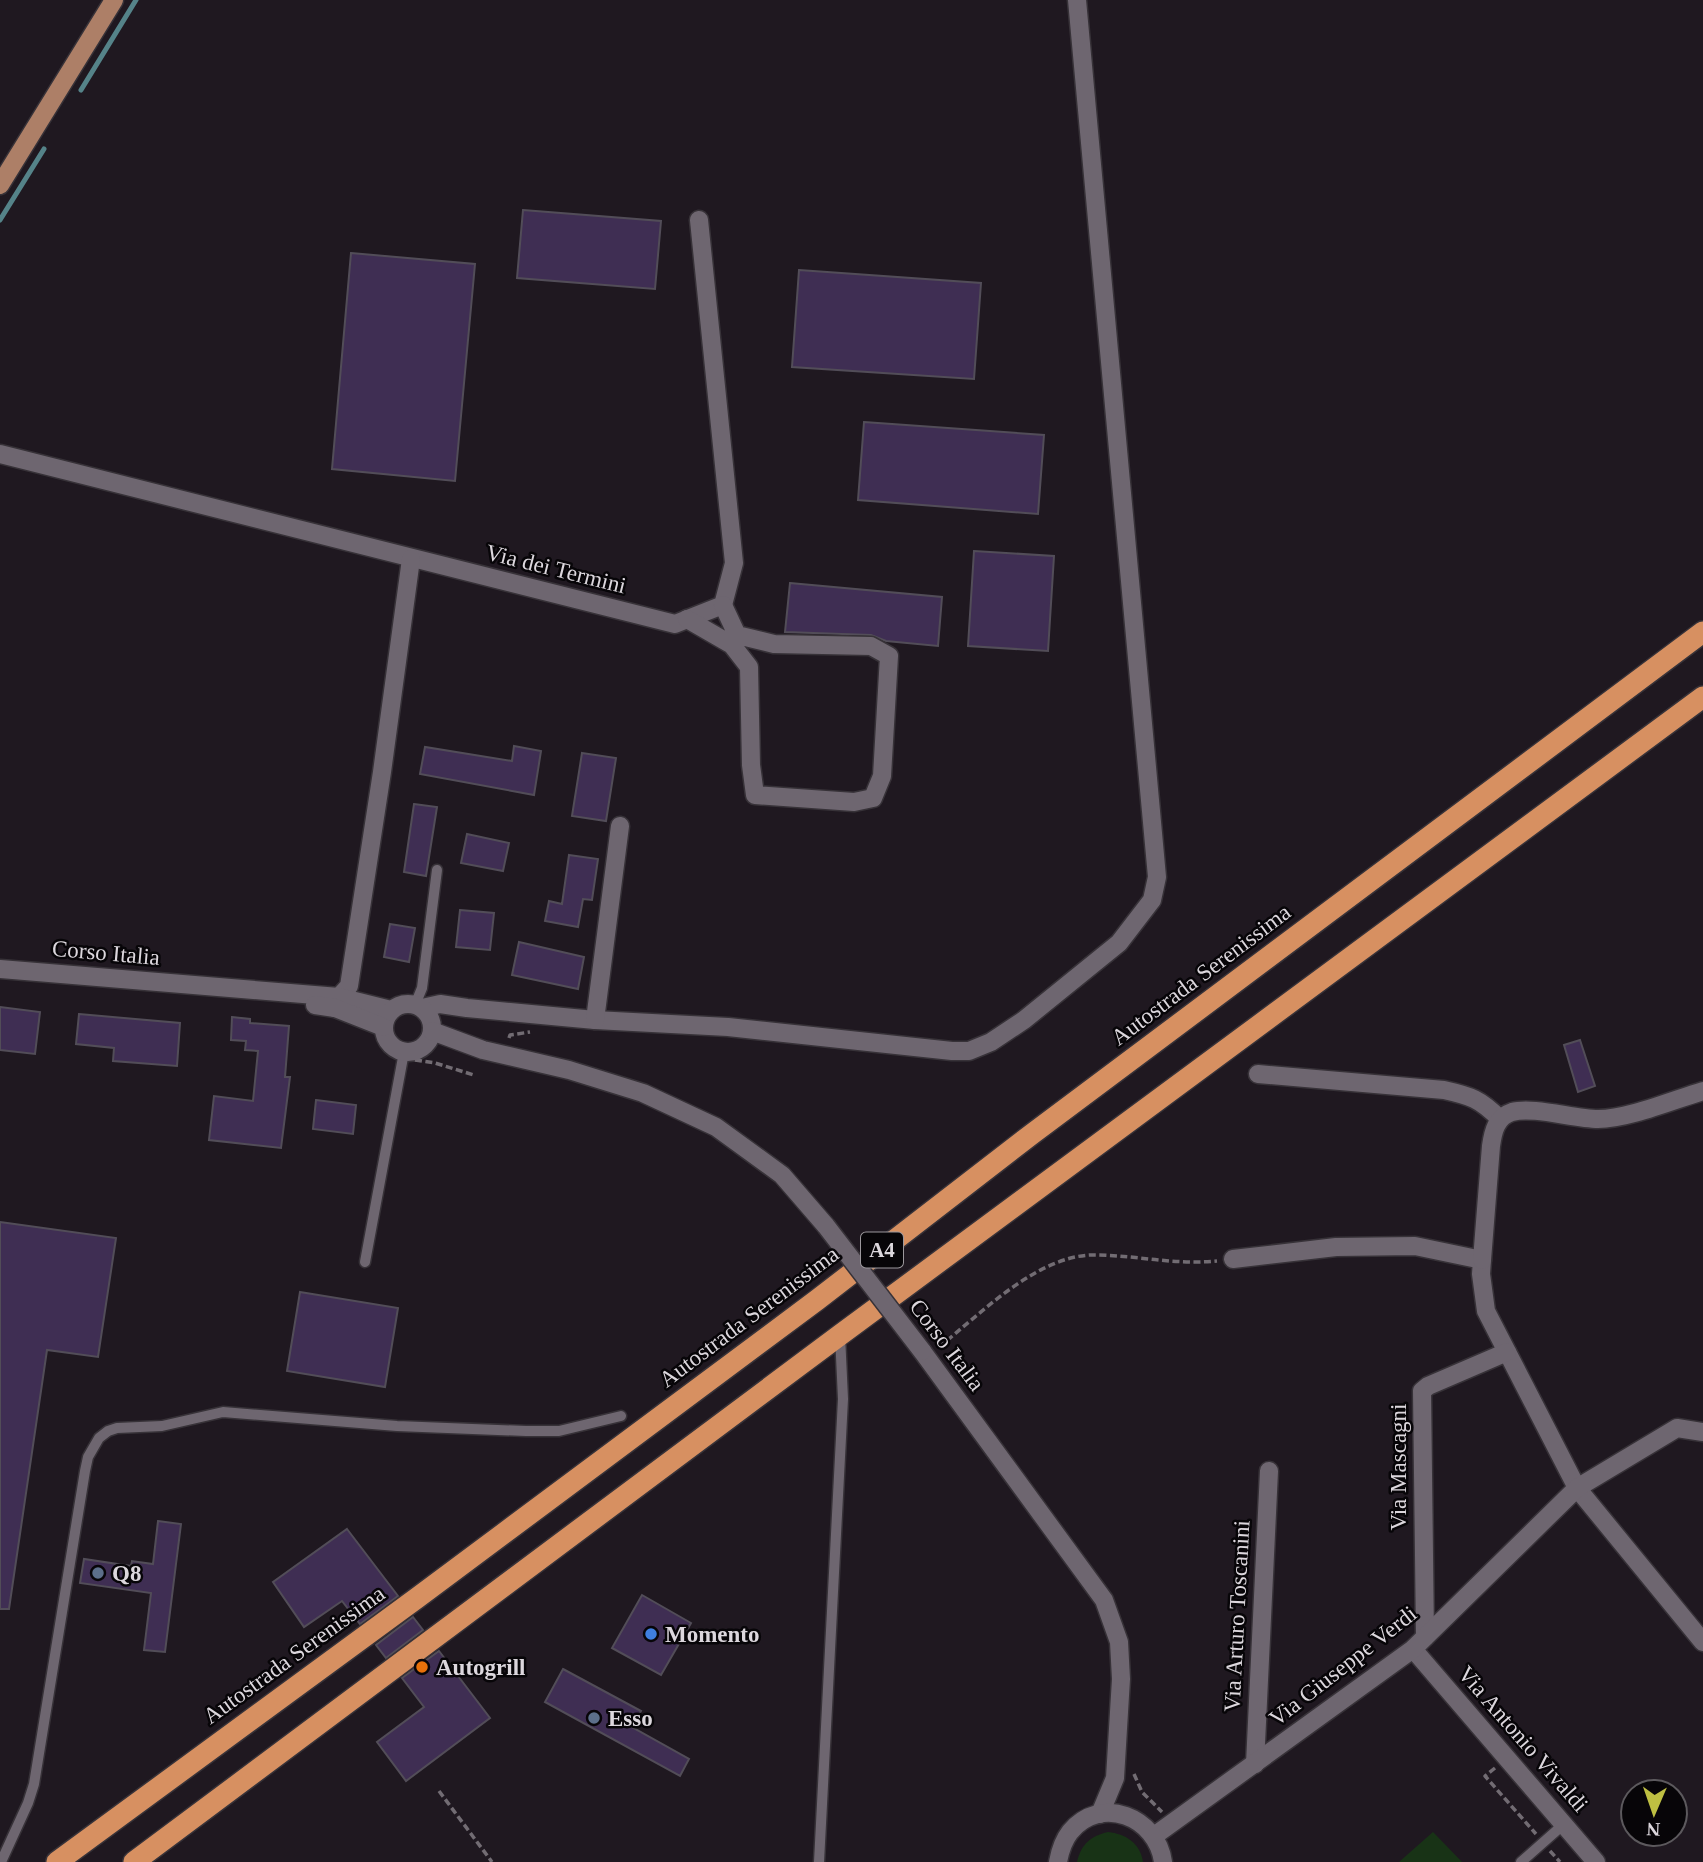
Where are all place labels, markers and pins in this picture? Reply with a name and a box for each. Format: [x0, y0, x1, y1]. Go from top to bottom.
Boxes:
place label: Q8 [112, 1561, 141, 1586]
marker: Q8 [90, 1565, 106, 1581]
place label: Momento [665, 1622, 760, 1647]
marker: Momento [643, 1626, 659, 1642]
place label: Autogrill [436, 1655, 525, 1680]
marker: Autogrill [414, 1659, 430, 1675]
place label: Esso [608, 1706, 653, 1731]
marker: Esso [586, 1710, 602, 1726]

